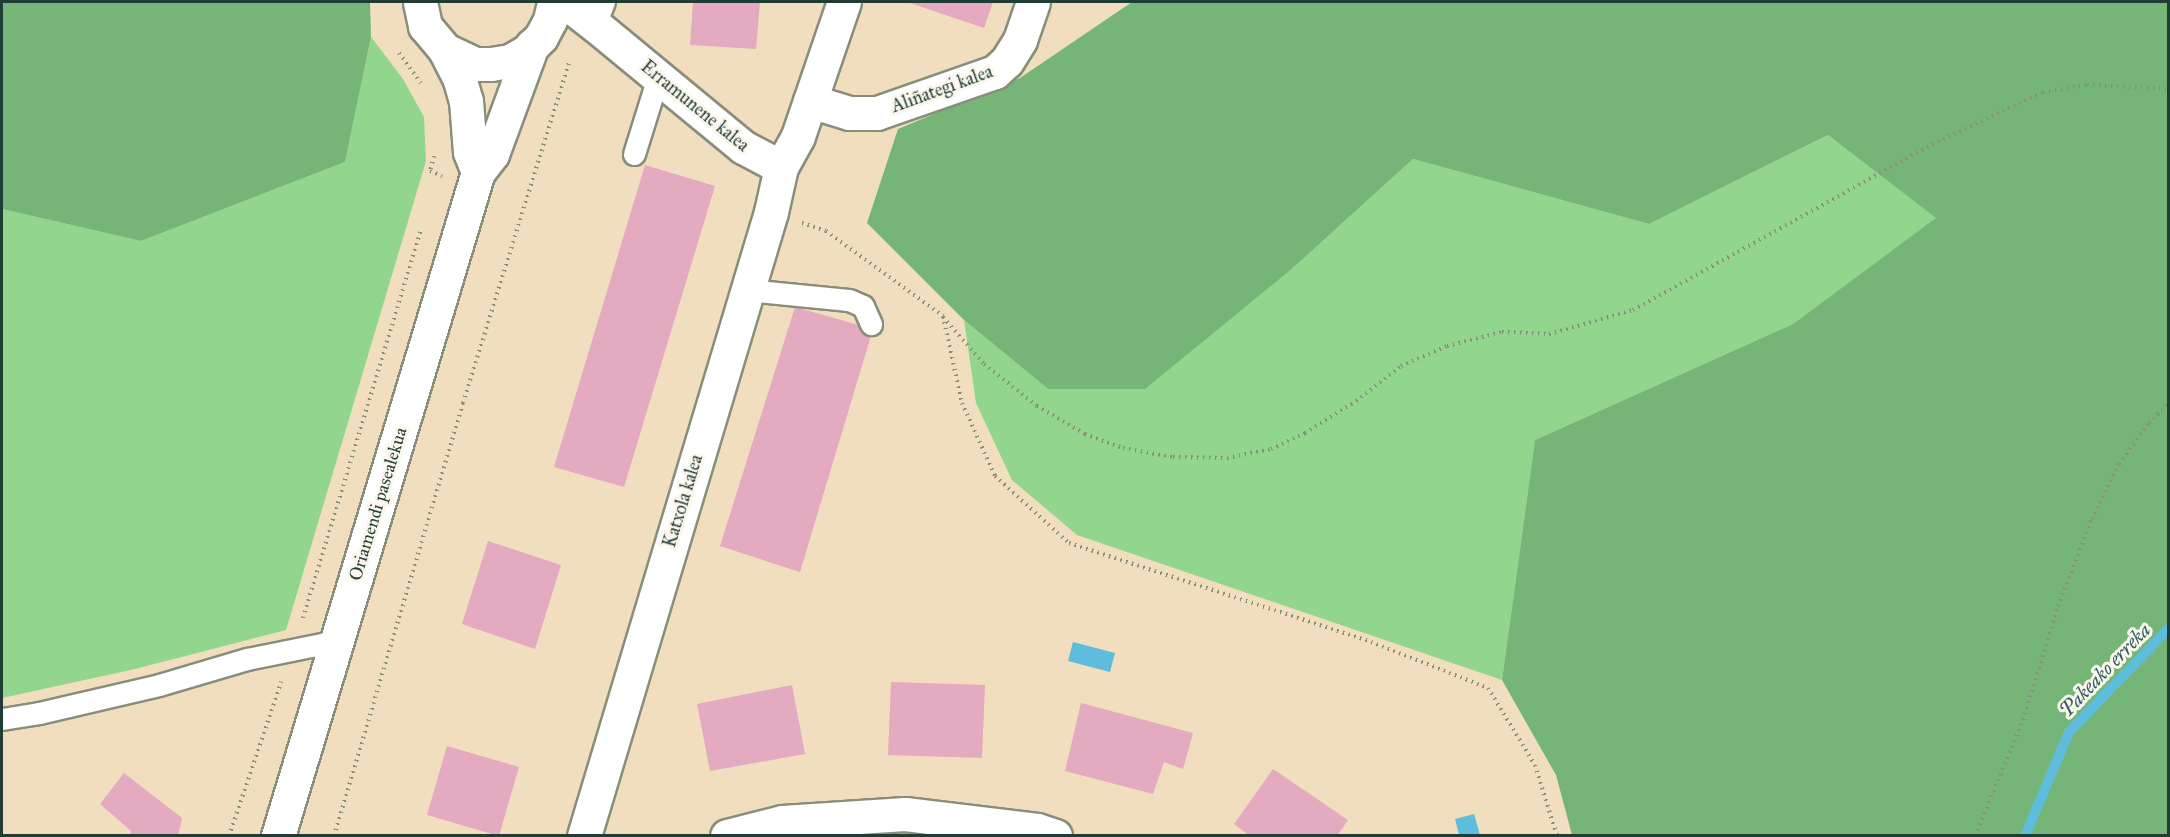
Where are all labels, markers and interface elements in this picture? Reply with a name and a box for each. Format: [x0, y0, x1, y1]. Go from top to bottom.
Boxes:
street label: Erramunene kalea [637, 56, 753, 156]
street label: Aliñategi kalea [888, 61, 996, 117]
street label: Oriamendi pasealekua [344, 425, 412, 583]
street label: Katxola kalea [659, 452, 707, 550]
water label: Pakeako erreka [2054, 618, 2156, 722]

